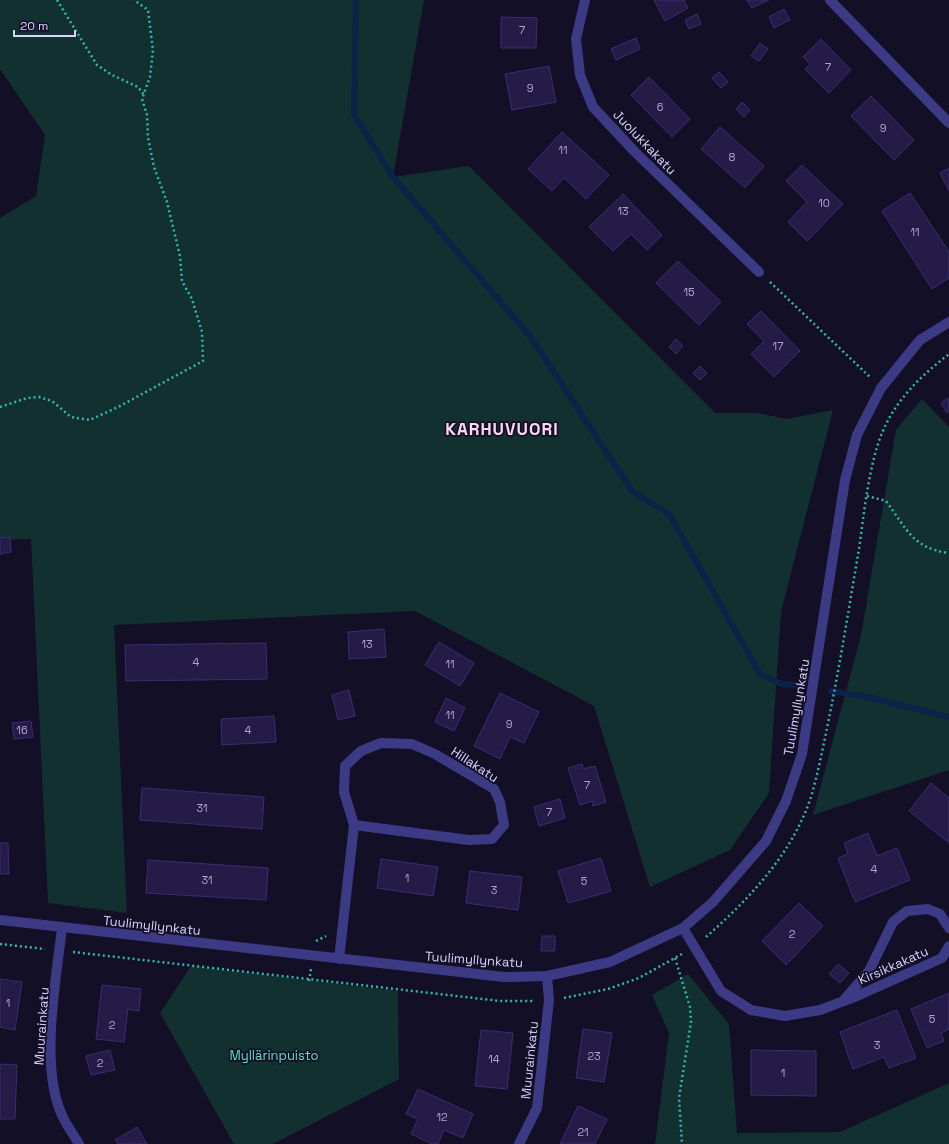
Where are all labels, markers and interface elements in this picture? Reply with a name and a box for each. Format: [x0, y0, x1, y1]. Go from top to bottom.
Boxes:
scale bar [14, 12, 75, 38]
text: 20 m [20, 18, 48, 34]
house number: 7 [519, 23, 525, 37]
house number: 7 [825, 60, 831, 74]
house number: 9 [527, 81, 534, 95]
house number: 6 [657, 100, 664, 114]
street label: Juolukkakatu [609, 106, 680, 178]
house number: 9 [880, 121, 887, 135]
house number: 11 [558, 143, 568, 157]
house number: 8 [729, 150, 736, 164]
house number: 10 [818, 196, 830, 210]
house number: 13 [617, 204, 629, 218]
house number: 11 [910, 225, 920, 239]
house number: 15 [683, 285, 695, 299]
house number: 17 [773, 339, 783, 353]
district label: KARHUVUORI [445, 418, 559, 440]
house number: 13 [361, 637, 373, 651]
house number: 4 [193, 655, 200, 669]
house number: 11 [445, 657, 455, 671]
street label: Tuulimyllynkatu [780, 657, 813, 757]
house number: 11 [445, 708, 455, 722]
house number: 9 [506, 717, 513, 731]
house number: 16 [16, 723, 28, 737]
house number: 4 [245, 723, 252, 737]
street label: Hillakatu [448, 743, 502, 786]
house number: 7 [584, 778, 590, 792]
house number: 31 [196, 801, 208, 815]
house number: 7 [546, 805, 552, 819]
house number: 4 [871, 862, 878, 876]
house number: 1 [405, 871, 409, 885]
house number: 31 [201, 873, 213, 887]
house number: 5 [581, 874, 588, 888]
house number: 3 [491, 883, 498, 897]
street label: Tuulimyllynkatu [102, 912, 202, 939]
house number: 2 [789, 927, 796, 941]
street label: Kirsikkakatu [855, 942, 931, 988]
street label: Tuulimyllynkatu [424, 948, 523, 971]
street label: Muurainkatu [30, 986, 53, 1066]
house number: 1 [6, 996, 10, 1010]
house number: 5 [929, 1012, 936, 1026]
house number: 2 [109, 1018, 116, 1032]
street label: Muurainkatu [517, 1020, 542, 1100]
house number: 3 [874, 1038, 881, 1052]
park label: Myllärinpuisto [229, 1047, 319, 1064]
house number: 23 [587, 1049, 601, 1063]
house number: 14 [488, 1052, 500, 1066]
house number: 2 [97, 1056, 104, 1070]
house number: 1 [781, 1066, 785, 1080]
house number: 12 [436, 1110, 448, 1124]
house number: 21 [577, 1125, 589, 1139]

